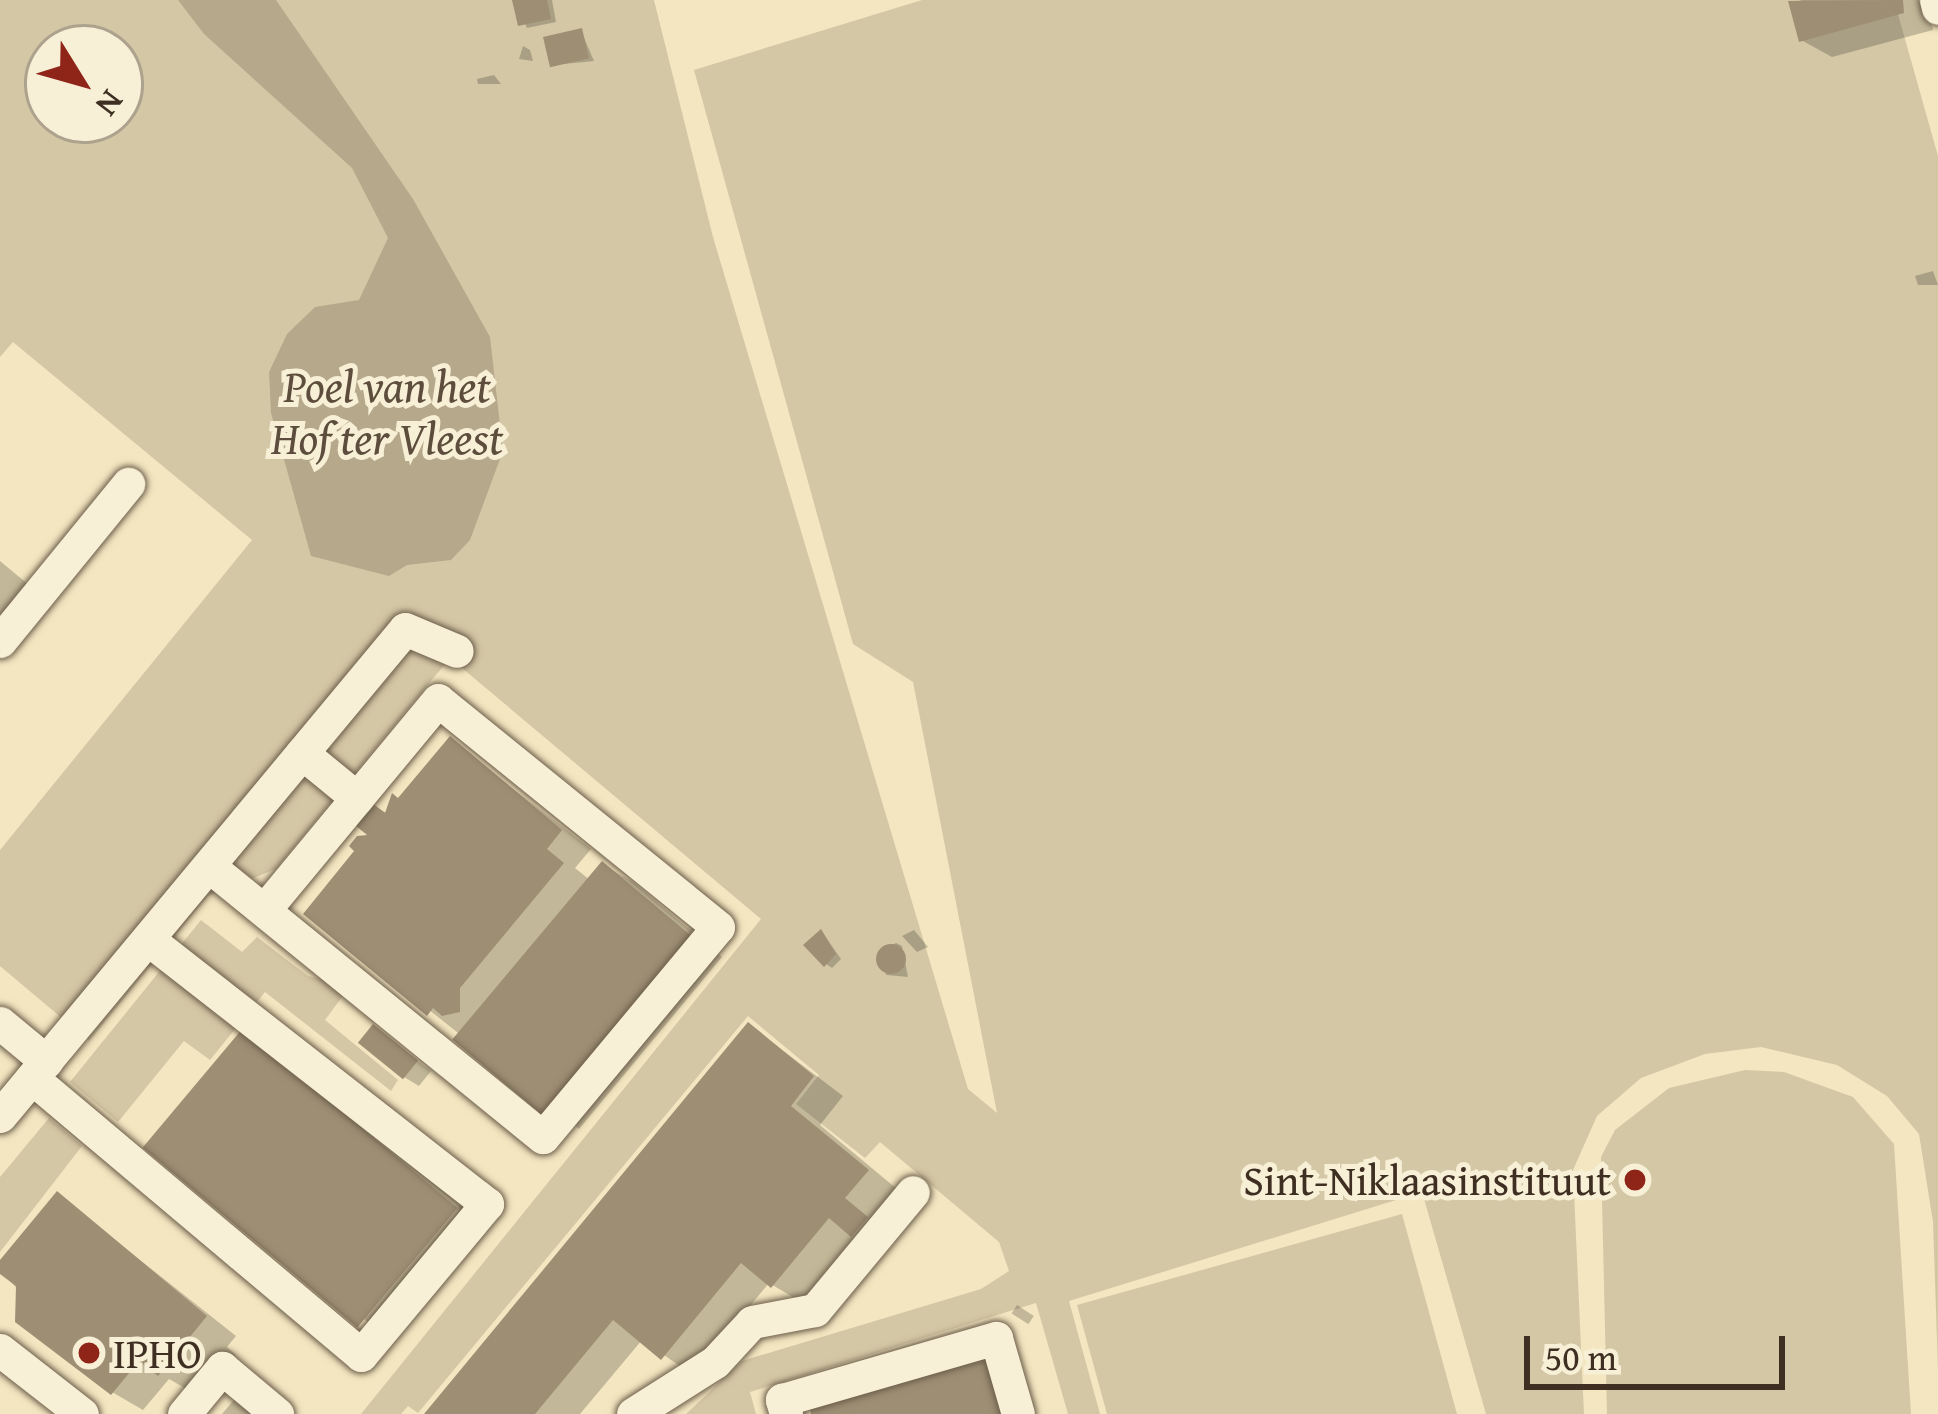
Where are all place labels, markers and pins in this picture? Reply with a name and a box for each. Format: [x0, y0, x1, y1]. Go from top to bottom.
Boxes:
place label: Sint-Niklaasinstituut [1243, 1155, 1611, 1205]
marker: Sint-Niklaasinstituut [1622, 1167, 1648, 1193]
place label: IPHO [113, 1328, 202, 1378]
marker: IPHO [76, 1340, 102, 1366]

